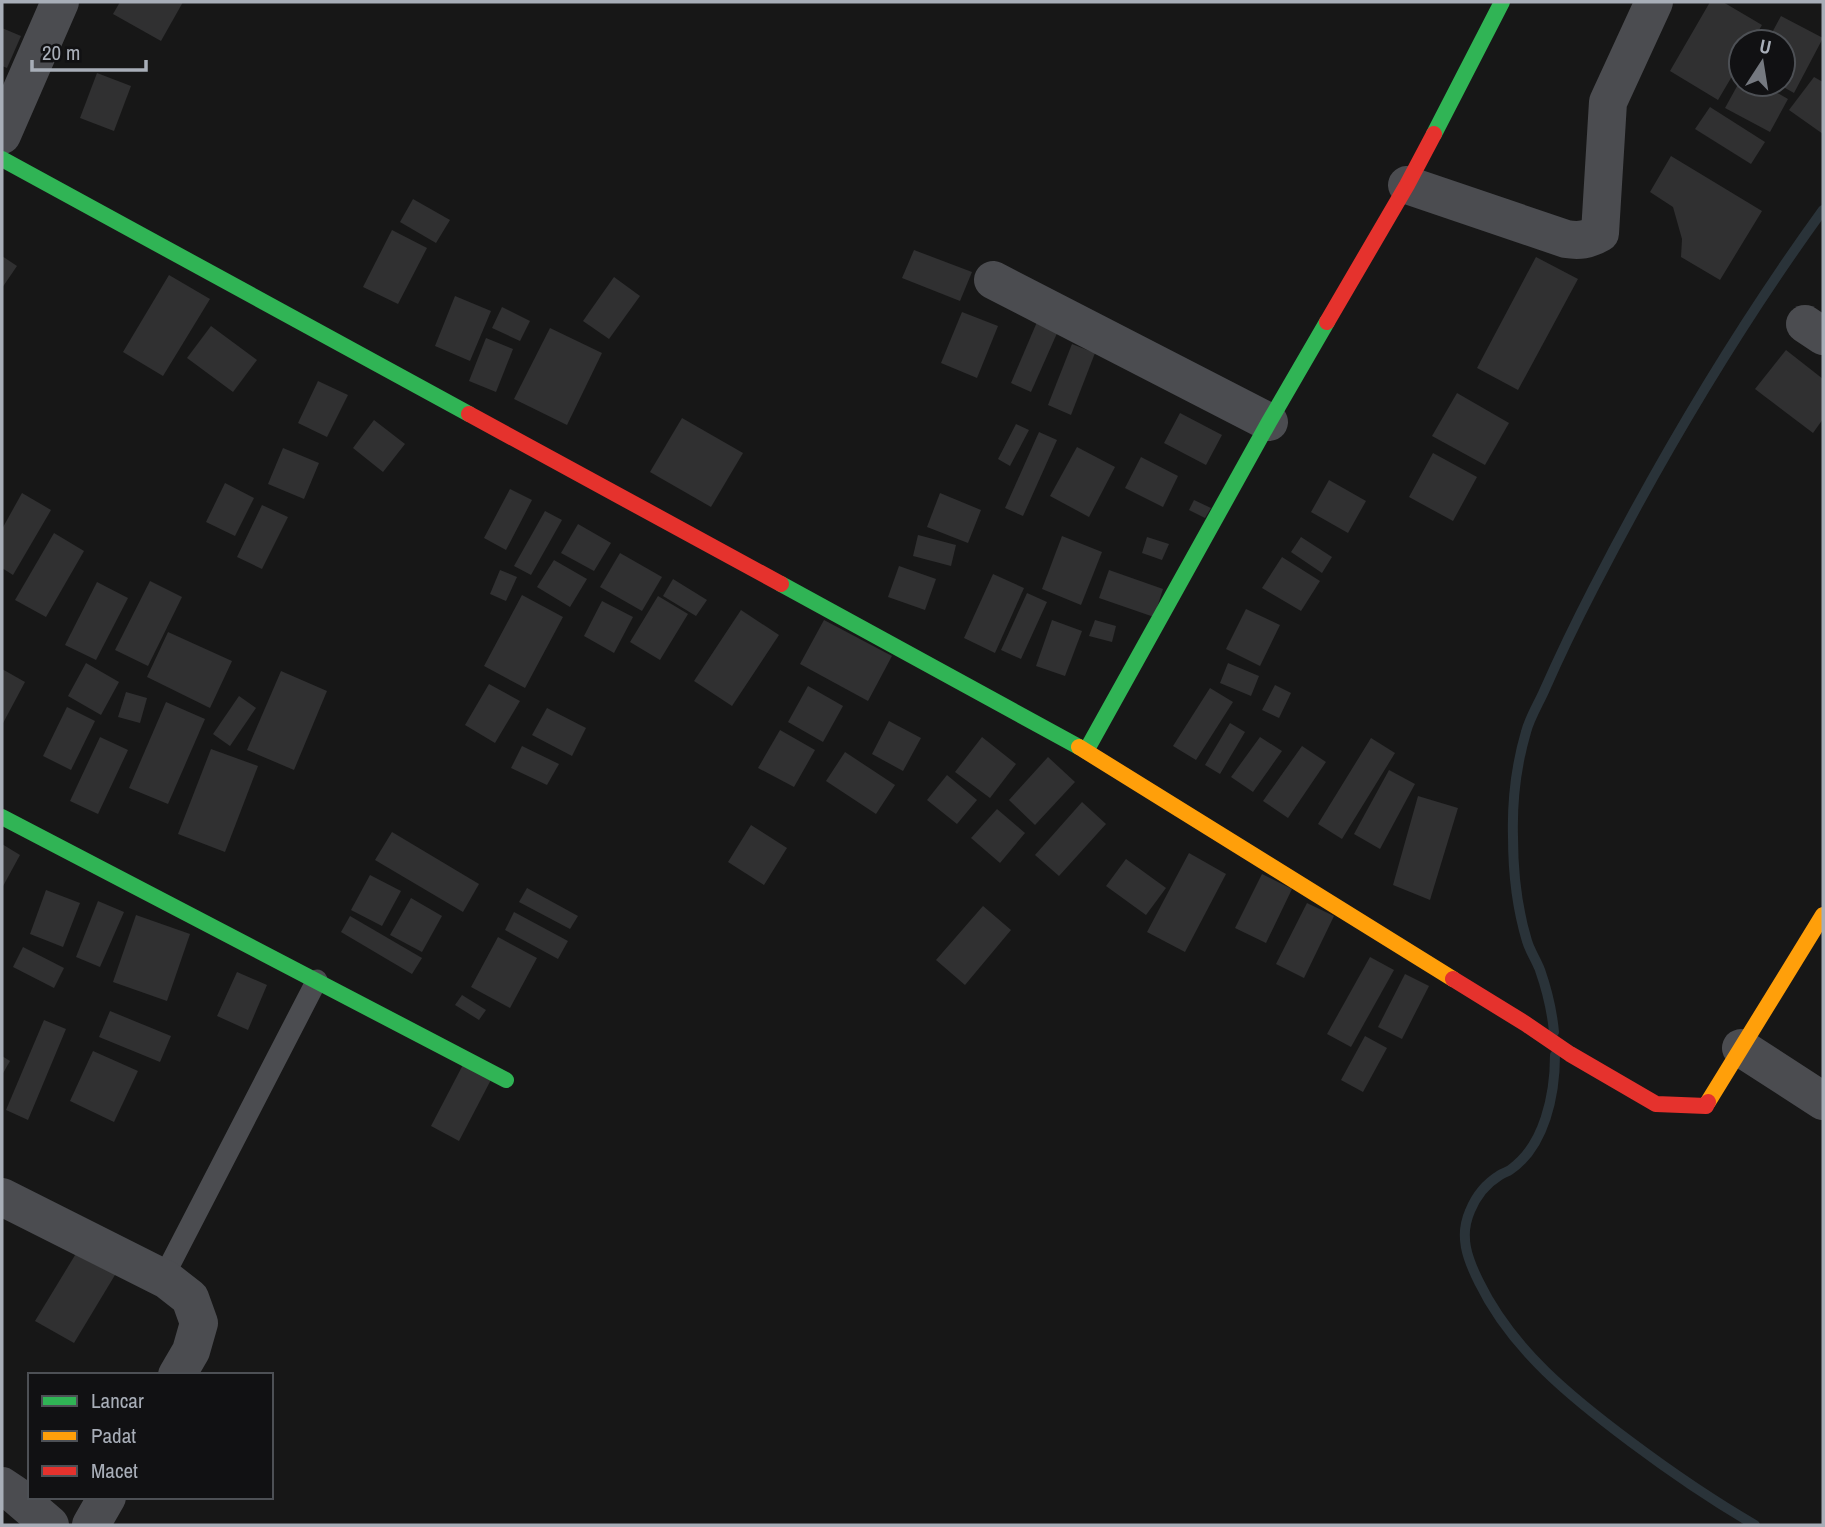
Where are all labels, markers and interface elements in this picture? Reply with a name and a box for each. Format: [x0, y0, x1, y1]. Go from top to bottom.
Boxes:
scale bar [32, 28, 145, 72]
north arrow [1727, 28, 1797, 98]
text: U [1757, 32, 1774, 60]
text: 20 m [42, 38, 80, 67]
legend [28, 1373, 273, 1499]
text: Lancar [91, 1386, 144, 1415]
text: Padat [91, 1421, 136, 1450]
text: Macet [91, 1456, 138, 1485]

